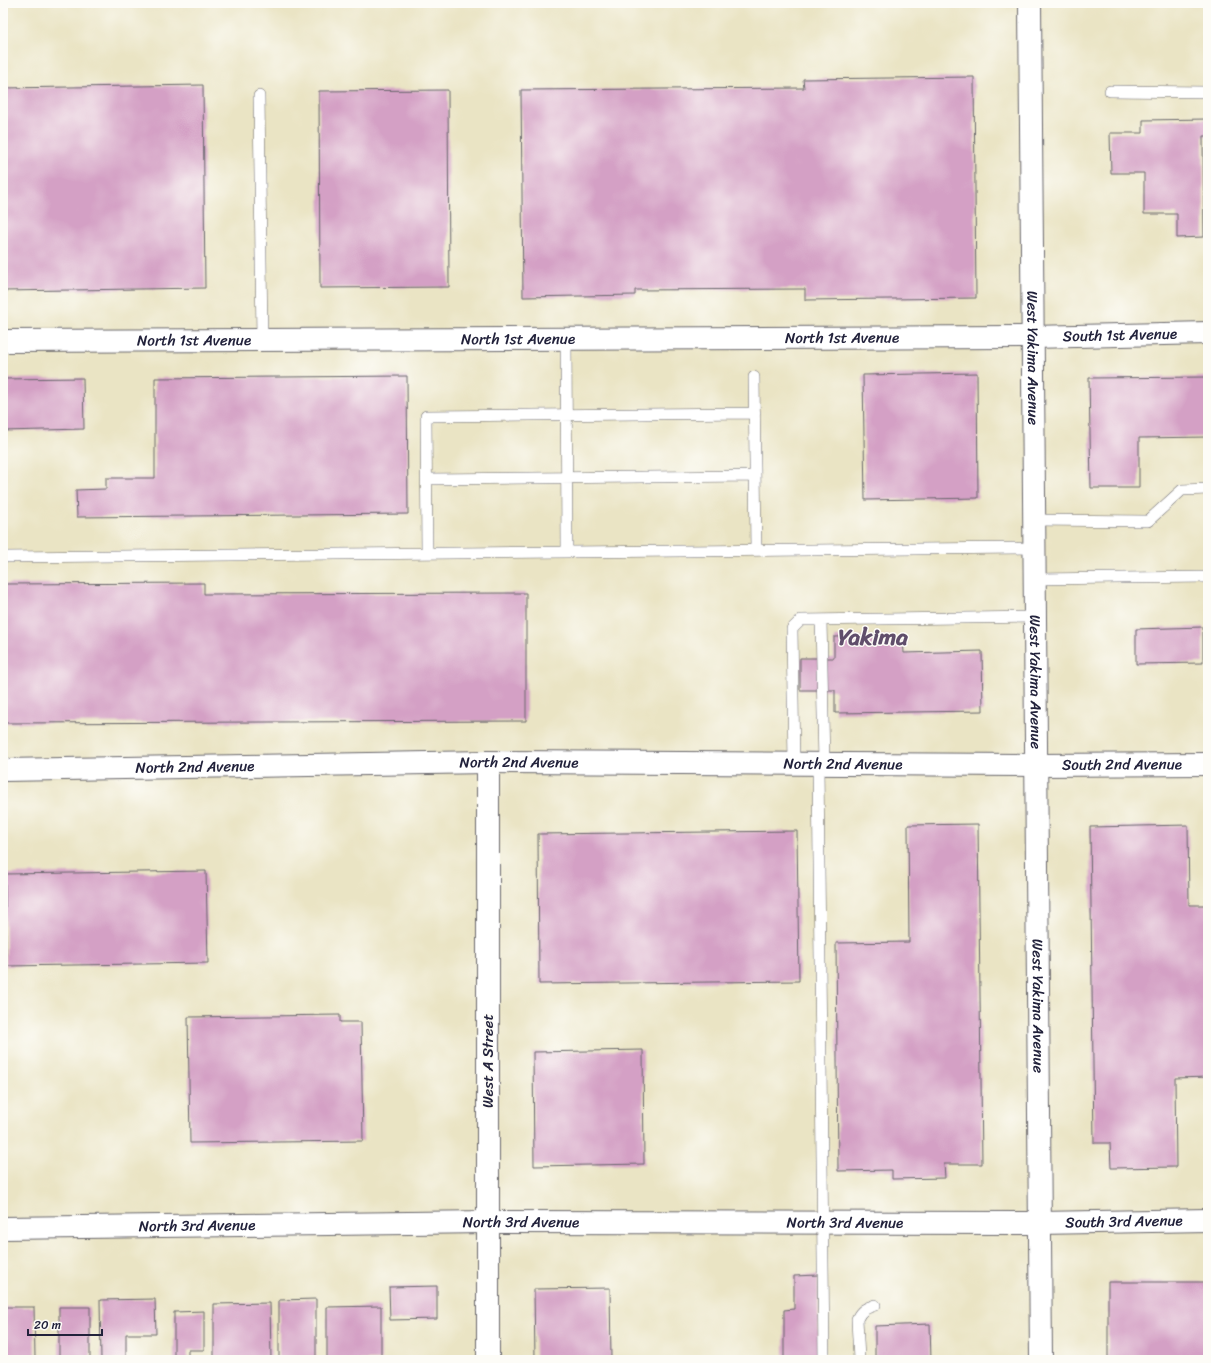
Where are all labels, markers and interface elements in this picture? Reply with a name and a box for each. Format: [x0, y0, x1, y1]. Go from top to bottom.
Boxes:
street label: West Yakima Avenue [1019, 291, 1046, 426]
street label: South 1st Avenue [1062, 321, 1177, 349]
street label: North 1st Avenue [785, 325, 899, 351]
street label: North 1st Avenue [461, 326, 575, 352]
street label: North 1st Avenue [137, 327, 251, 353]
street label: West Yakima Avenue [1022, 615, 1049, 750]
district label: Yakima [838, 617, 908, 658]
street label: North 2nd Avenue [459, 749, 579, 775]
street label: North 2nd Avenue [783, 751, 903, 777]
street label: South 2nd Avenue [1062, 751, 1182, 778]
street label: North 2nd Avenue [135, 753, 255, 781]
street label: West Yakima Avenue [1025, 939, 1052, 1074]
street label: West A Street [475, 1014, 501, 1108]
street label: South 3rd Avenue [1065, 1207, 1183, 1236]
street label: North 3rd Avenue [462, 1209, 579, 1235]
street label: North 3rd Avenue [787, 1210, 903, 1236]
street label: North 3rd Avenue [138, 1212, 255, 1239]
scale bar [28, 1311, 102, 1337]
text: 20 m [34, 1314, 61, 1336]

